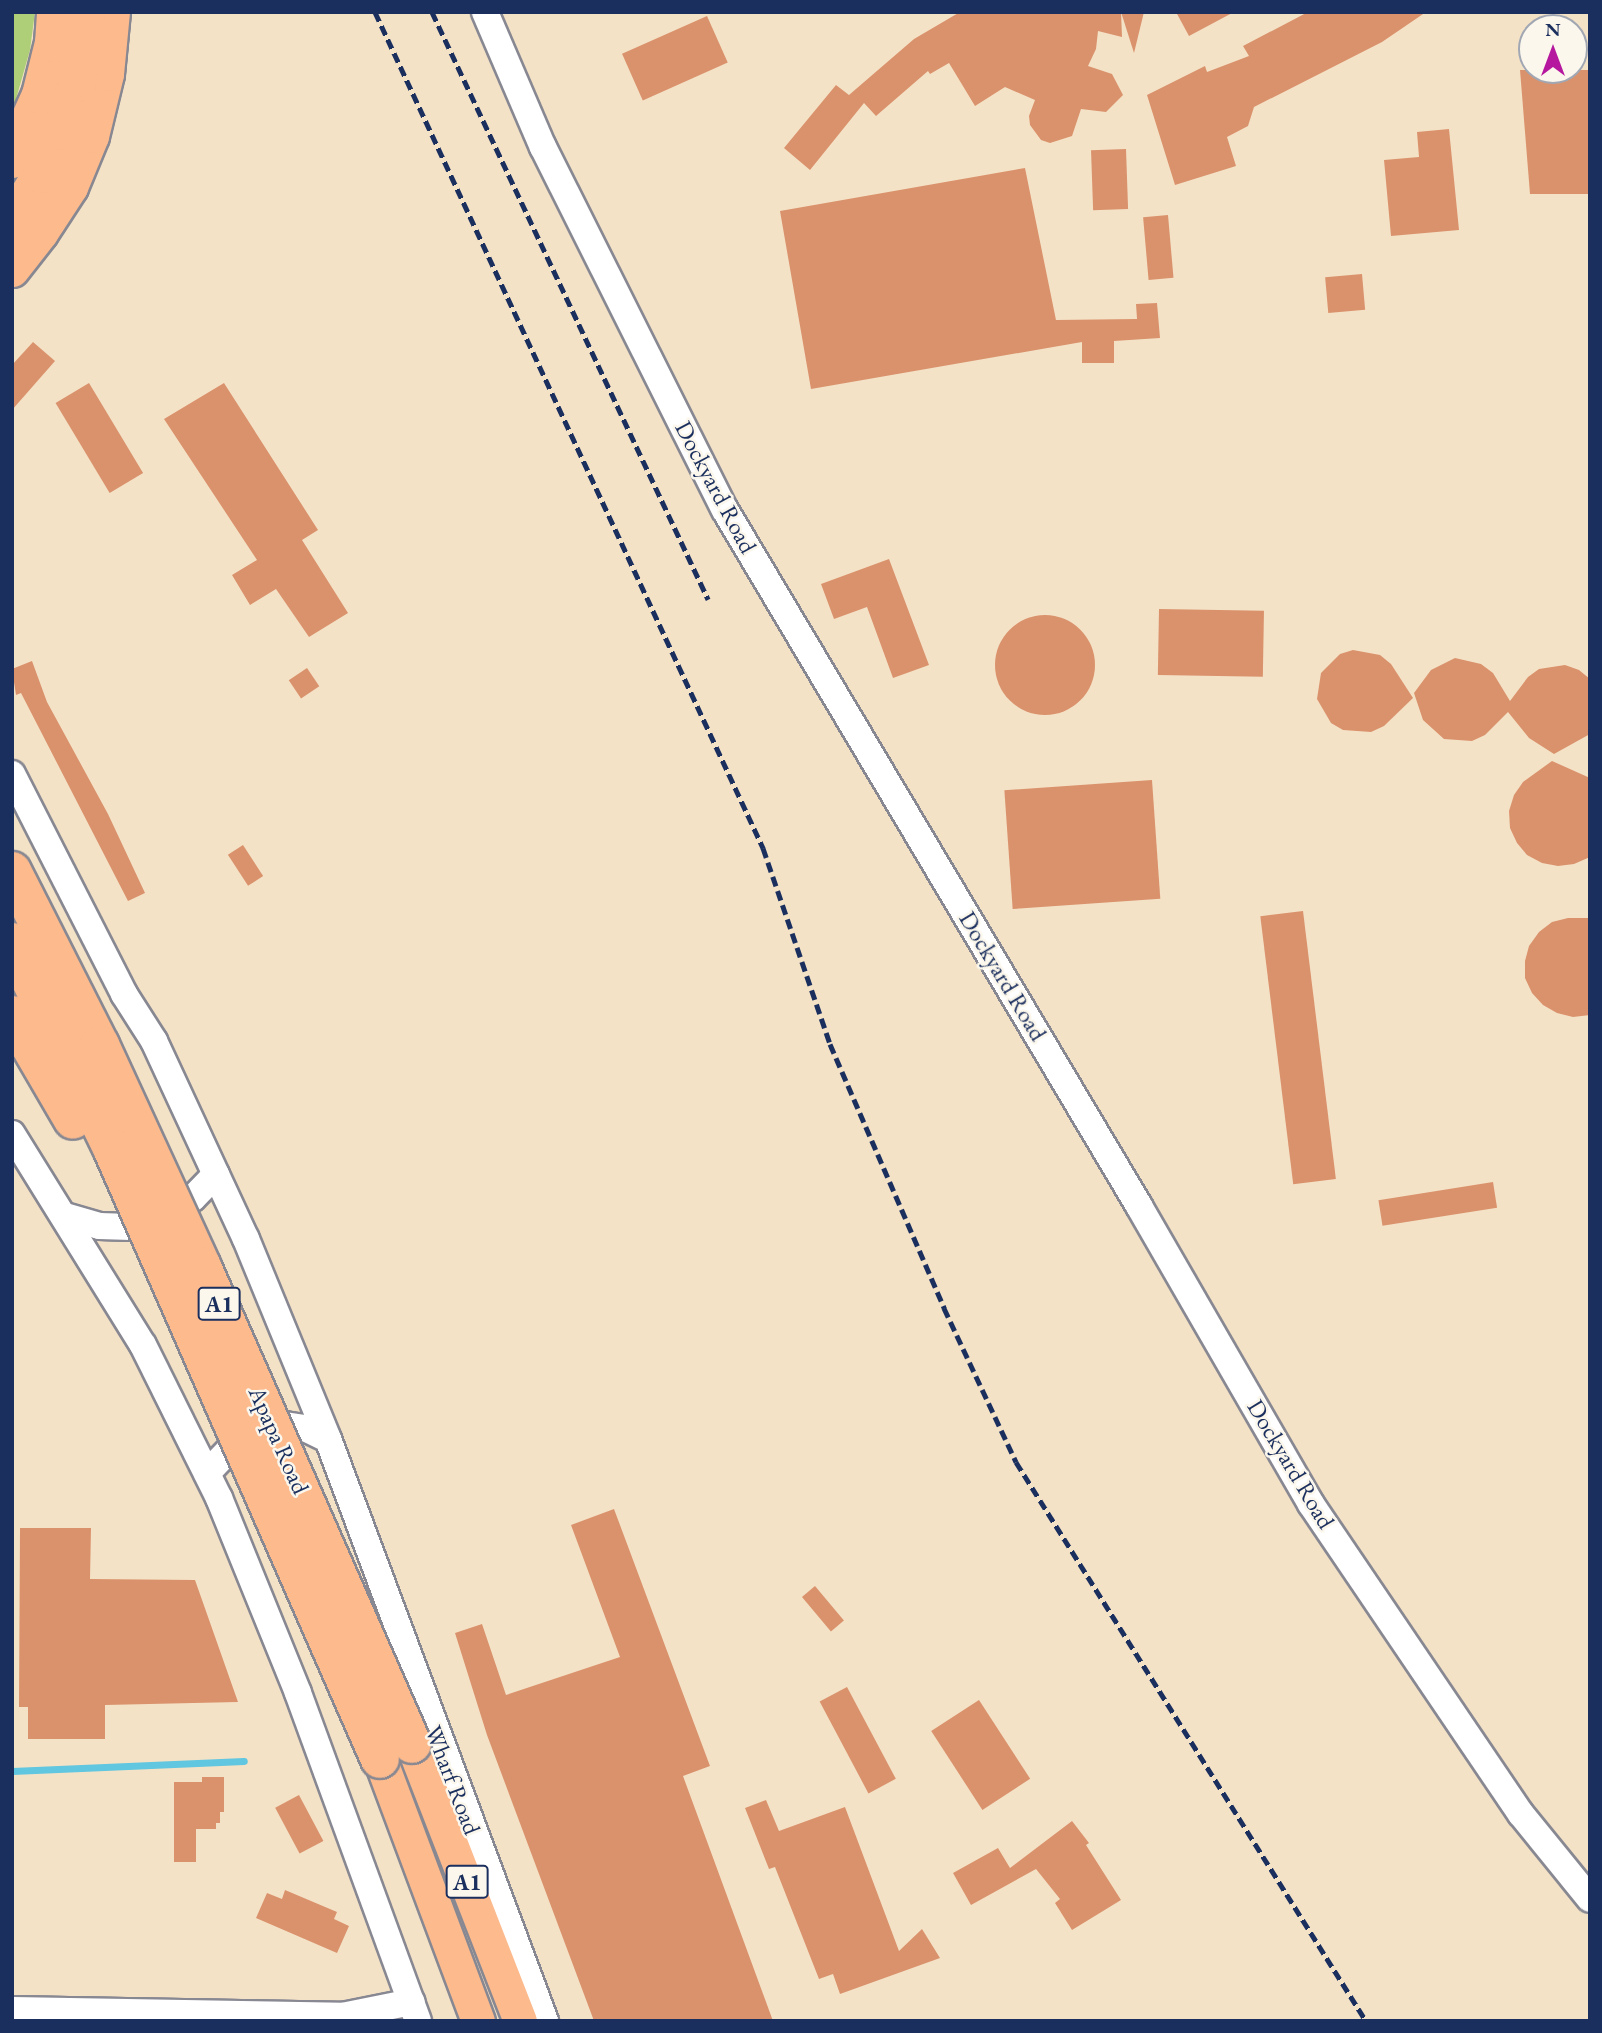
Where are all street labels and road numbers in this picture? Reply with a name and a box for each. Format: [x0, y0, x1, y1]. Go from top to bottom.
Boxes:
street label: Dockyard Road [669, 416, 763, 558]
street label: Dockyard Road [953, 906, 1053, 1046]
road number: A1 [196, 1284, 242, 1324]
street label: Apapa Road [243, 1382, 315, 1498]
street label: Dockyard Road [1241, 1394, 1341, 1534]
street label: Wharf Road [419, 1721, 487, 1839]
road number: A1 [444, 1862, 490, 1901]

